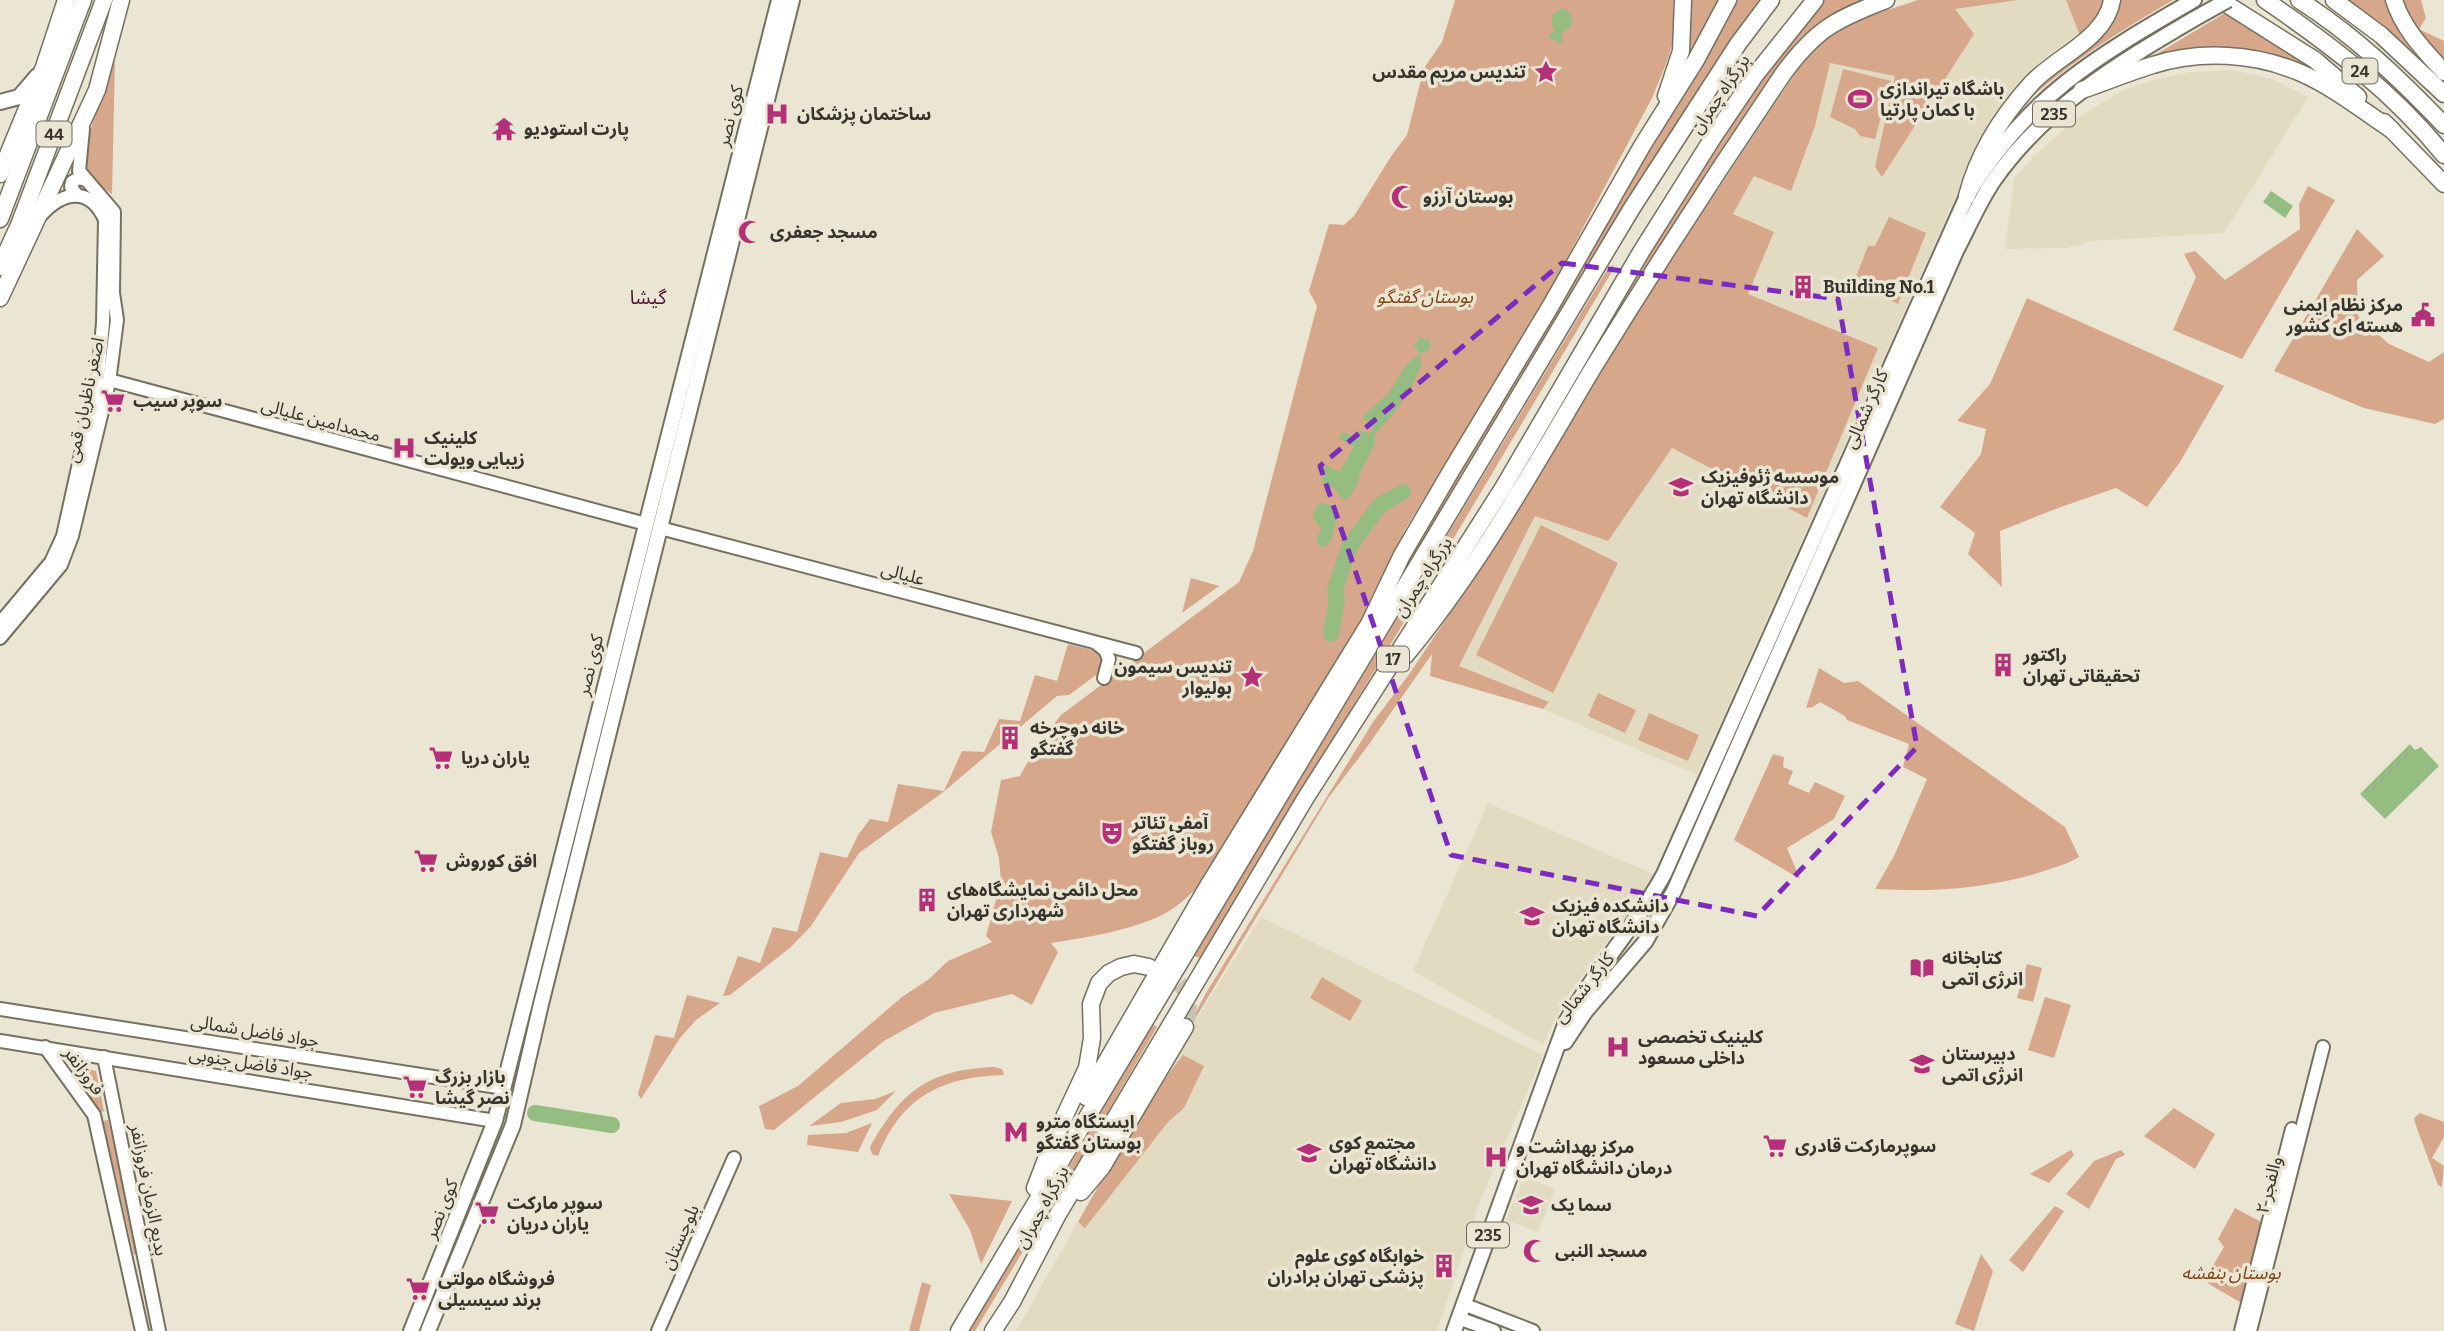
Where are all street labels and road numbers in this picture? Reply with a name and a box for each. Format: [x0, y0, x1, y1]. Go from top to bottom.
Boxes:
street label: بزرگراه چمران [1685, 50, 1755, 138]
road number: 24 [2342, 58, 2378, 83]
street label: کوی نصر [712, 83, 748, 150]
road number: 235 [2033, 102, 2075, 126]
road number: 44 [36, 122, 72, 146]
street label: اصغر ناظریان قمی [61, 335, 109, 465]
street label: کارگر شمالی [1839, 365, 1893, 452]
street label: محمدامین علیالی [259, 394, 383, 446]
street label: بزرگراه چمران [1389, 533, 1457, 621]
street label: علیالی [879, 558, 927, 590]
street label: کوی نصر [572, 632, 608, 699]
road number: 17 [1377, 646, 1409, 672]
street label: کارگر شمالی [1549, 948, 1619, 1028]
street label: جواد فاضل شمالی [189, 1010, 321, 1052]
street label: فروزانفر [58, 1042, 109, 1100]
street label: جواد فاضل جنوبی [187, 1042, 315, 1084]
street label: بدیع‌ الزمان فروزانفر [122, 1121, 173, 1258]
street label: والفجر ۲ [2251, 1154, 2287, 1216]
street label: بزرگراه چمران [1010, 1162, 1074, 1252]
street label: کوی نصر [419, 1175, 463, 1243]
street label: بلوچستان [656, 1201, 704, 1273]
road number: 235 [1467, 1222, 1509, 1247]

